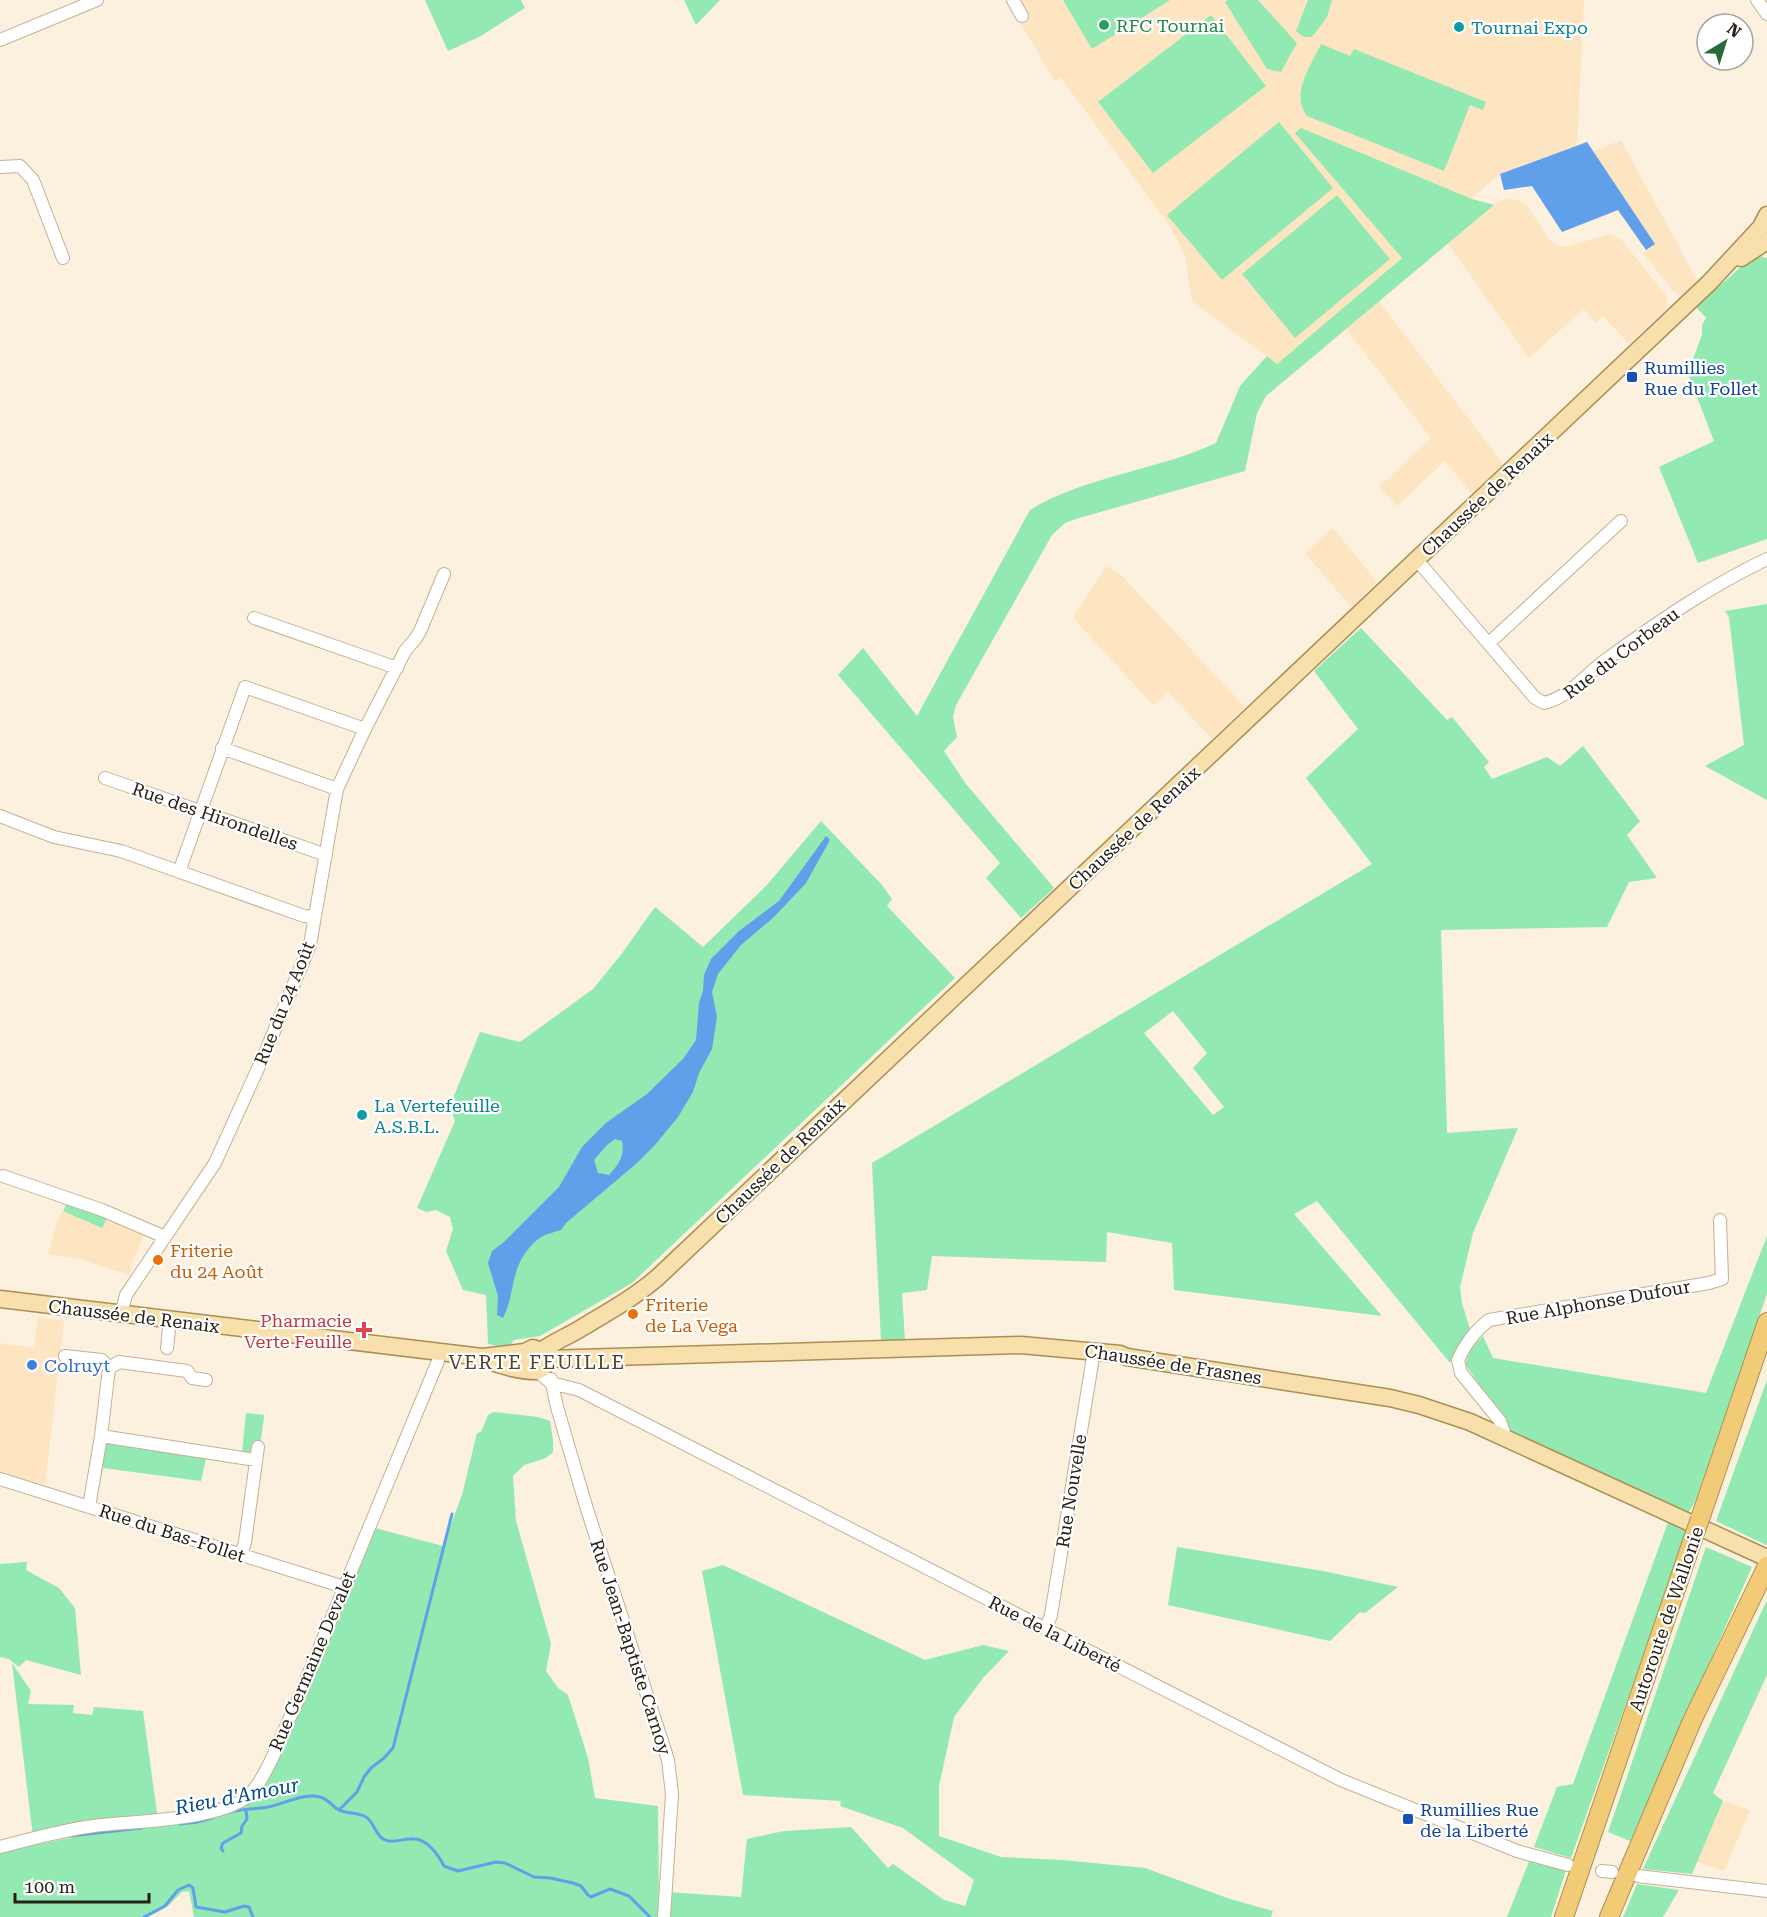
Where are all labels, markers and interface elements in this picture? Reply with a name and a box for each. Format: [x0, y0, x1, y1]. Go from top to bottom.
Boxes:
north arrow [1695, 12, 1755, 72]
place label: RFC Tournai [1116, 15, 1225, 36]
place label: Tournai Expo [1471, 17, 1588, 38]
marker: RFC Tournai [1097, 18, 1111, 32]
text: N [1723, 19, 1745, 42]
marker: Tournai Expo [1452, 20, 1466, 34]
place label: Rumillies Rue du Follet [1644, 357, 1758, 399]
marker: Rumillies Rue du Follet [1625, 370, 1639, 384]
street label: Chaussée de Renaix [1417, 427, 1558, 560]
street label: Rue du Corbeau [1559, 603, 1683, 703]
street label: Chaussée de Renaix [1064, 761, 1205, 894]
street label: Rue des Hirondelles [129, 778, 301, 854]
street label: Rue du 24 Août [250, 938, 318, 1068]
street label: Chaussée de Renaix [711, 1093, 850, 1228]
place label: La Vertefeuille A.S.B.L. [374, 1095, 500, 1137]
marker: La Vertefeuille A.S.B.L. [355, 1108, 369, 1122]
place label: Friterie du 24 Août [170, 1240, 264, 1282]
marker: Friterie du 24 Août [151, 1253, 165, 1267]
street label: Rue Alphonse Dufour [1504, 1275, 1692, 1329]
place label: Friterie de La Vega [645, 1294, 738, 1336]
street label: Chaussée de Renaix [47, 1295, 221, 1337]
marker: Friterie de La Vega [626, 1307, 640, 1321]
place label: Pharmacie Verte Feuille [244, 1310, 352, 1352]
marker: Pharmacie Verte Feuille [357, 1323, 371, 1337]
street label: Chaussée de Frasnes [1083, 1340, 1263, 1388]
district label: VERTE FEUILLE [448, 1350, 626, 1374]
place label: Colruyt [44, 1355, 110, 1376]
marker: Colruyt [25, 1358, 39, 1372]
street label: Rue Nouvelle [1052, 1432, 1090, 1549]
street label: Rue du Bas-Follet [96, 1500, 248, 1567]
street label: Autoroute de Wallonie [1624, 1524, 1708, 1714]
street label: Rue Jean-Baptiste Carnoy [586, 1537, 676, 1758]
street label: Rue Germaine Devalet [265, 1568, 360, 1754]
street label: Rue de la Liberté [985, 1591, 1125, 1677]
water label: Rieu d'Amour [172, 1772, 302, 1820]
place label: Rumillies Rue de la Liberté [1420, 1799, 1539, 1841]
marker: Rumillies Rue de la Liberté [1401, 1812, 1415, 1826]
scale bar [15, 1866, 148, 1904]
text: 100 m [24, 1876, 75, 1897]

